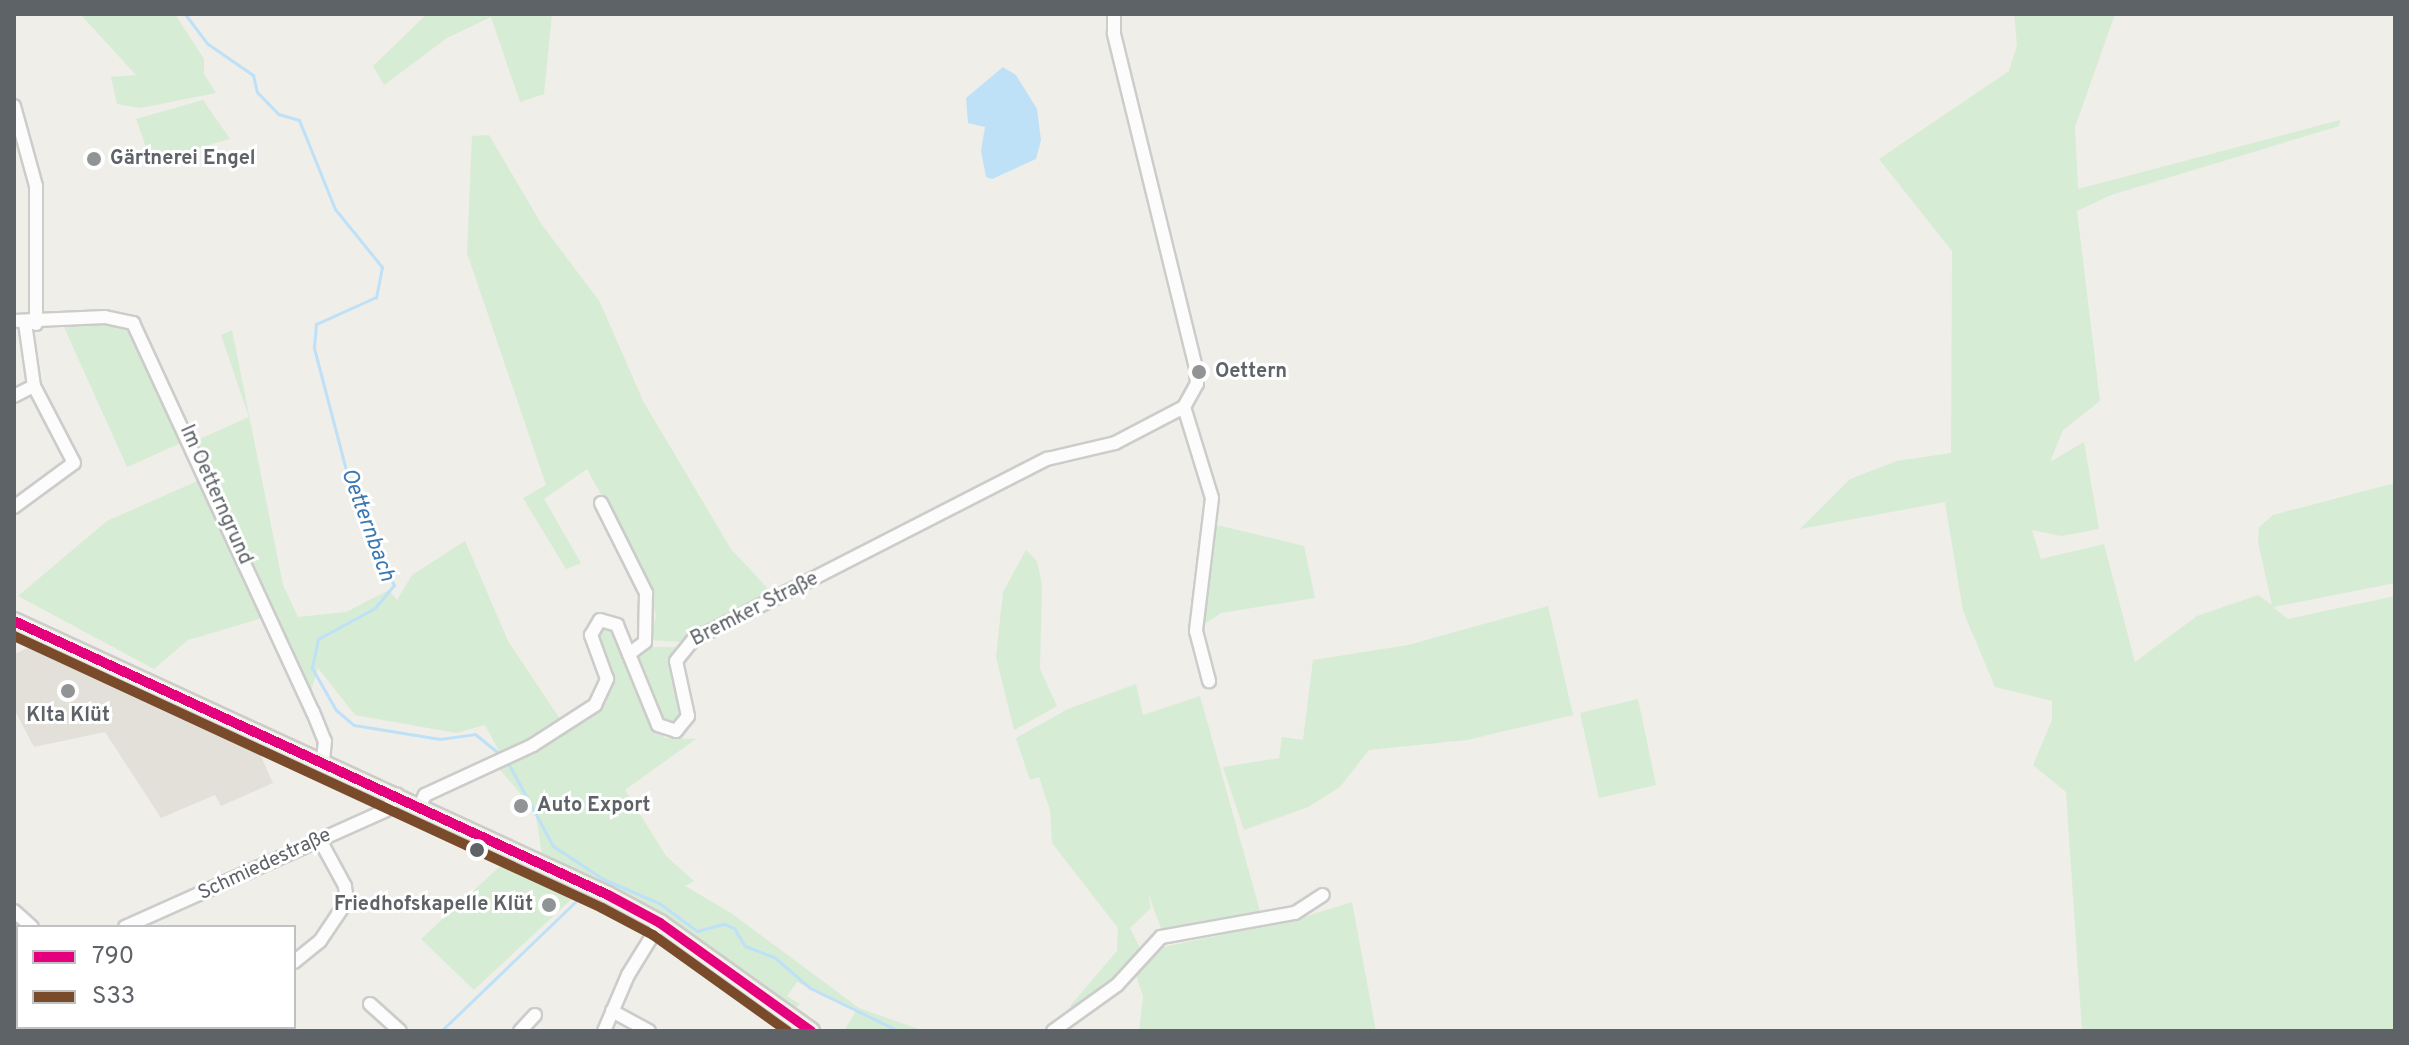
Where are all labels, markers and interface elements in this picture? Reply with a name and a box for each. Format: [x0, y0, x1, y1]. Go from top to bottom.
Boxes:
place label: Gärtnerei Engel [110, 147, 256, 171]
marker: Gärtnerei Engel [85, 150, 103, 168]
place label: Oettern [1215, 360, 1287, 384]
marker: Oettern [1190, 363, 1208, 381]
street label: Im Oetterngrund [173, 421, 257, 569]
water label: Oetternbach [334, 465, 400, 585]
street label: Bremker Straße [687, 568, 823, 652]
marker: KIta Klüt [59, 682, 77, 700]
place label: KIta Klüt [26, 704, 110, 728]
place label: Auto Export [537, 794, 650, 818]
marker: Auto Export [512, 797, 530, 815]
street label: Schmiedestraße [195, 824, 335, 906]
unlabelled marker [469, 842, 485, 858]
place label: Friedhofskapelle Klüt [334, 893, 533, 917]
marker: Friedhofskapelle Klüt [540, 896, 558, 914]
legend [16, 925, 296, 1029]
text: 790 [92, 942, 134, 972]
text: S33 [92, 982, 135, 1012]

